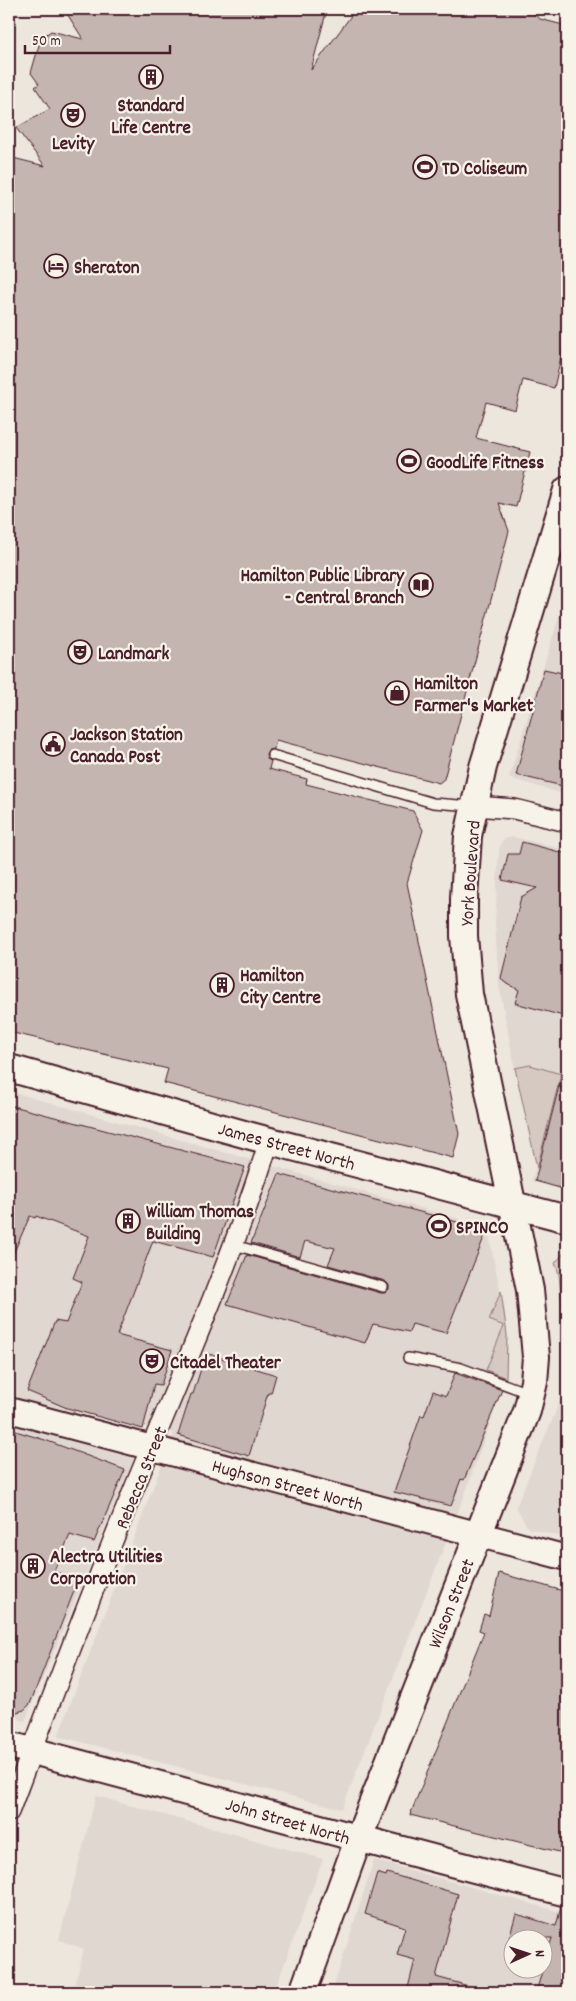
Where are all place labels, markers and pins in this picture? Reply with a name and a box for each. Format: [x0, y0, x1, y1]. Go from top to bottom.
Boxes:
building icon: Standard Life Centre [138, 64, 164, 90]
place label: Standard Life Centre [111, 94, 191, 143]
theatre icon: Levity [60, 102, 86, 128]
place label: Levity [52, 132, 95, 159]
sports icon: TD Coliseum [412, 154, 438, 180]
place label: TD Coliseum [442, 157, 527, 184]
hotel icon: Sheraton [43, 253, 69, 279]
place label: Sheraton [74, 256, 140, 283]
sports icon: GoodLife Fitness [396, 448, 422, 474]
place label: GoodLife Fitness [426, 451, 544, 478]
place label: Hamilton Public Library - Central Branch [241, 564, 405, 613]
library icon: Hamilton Public Library - Central Branch [408, 572, 434, 598]
theatre icon: Landmark [67, 639, 93, 665]
place label: Landmark [98, 642, 169, 669]
place label: Hamilton Farmer's Market [414, 672, 533, 721]
shop icon: Hamilton Farmer's Market [384, 680, 410, 706]
place label: Jackson Station Canada Post [70, 723, 183, 772]
public building icon: Jackson Station Canada Post [40, 731, 66, 757]
place label: Hamilton City Centre [240, 964, 321, 1013]
building icon: Hamilton City Centre [209, 972, 235, 998]
place label: William Thomas Building [146, 1200, 254, 1249]
building icon: William Thomas Building [115, 1208, 141, 1234]
sports icon: SPINCO [426, 1213, 452, 1239]
place label: SPINCO [456, 1216, 509, 1243]
theatre icon: Citadel Theater [139, 1348, 165, 1374]
place label: Citadel Theater [170, 1351, 282, 1378]
place label: Alectra Utilities Corporation [50, 1545, 163, 1594]
building icon: Alectra Utilities Corporation [20, 1553, 46, 1579]

